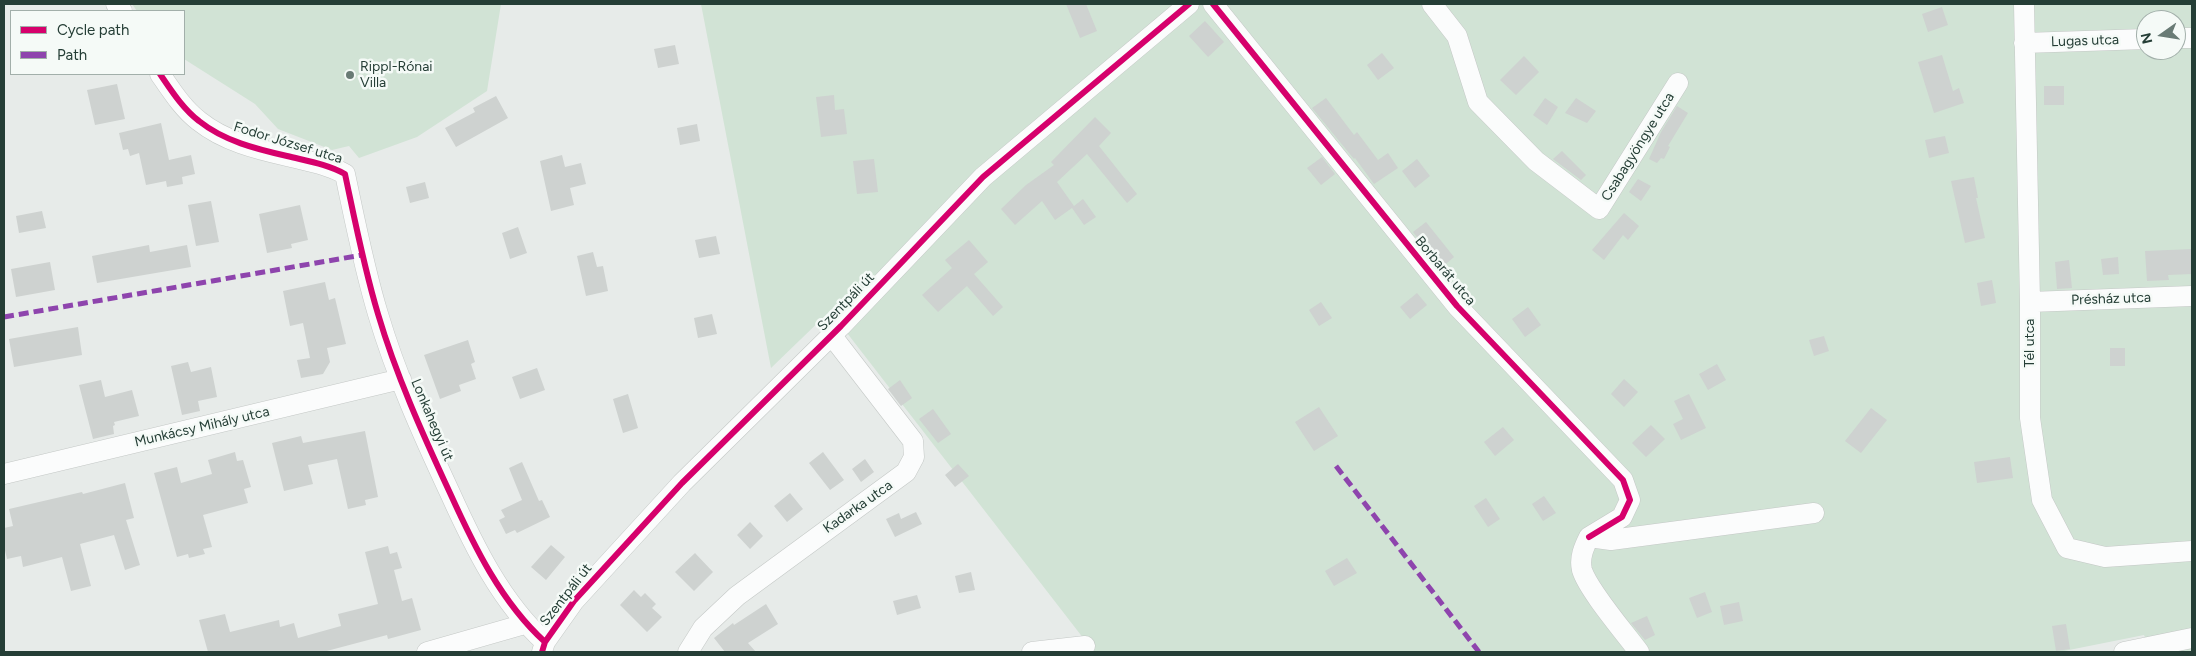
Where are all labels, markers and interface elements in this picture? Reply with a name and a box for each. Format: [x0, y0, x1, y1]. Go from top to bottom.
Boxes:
legend [10, 10, 185, 75]
north arrow [2136, 10, 2186, 60]
text: Cycle path [57, 21, 129, 39]
street label: Lugas utca [2051, 31, 2119, 51]
text: N [2137, 31, 2156, 45]
text: Path [57, 46, 87, 64]
place label: Rippl-Rónai Villa [360, 59, 433, 92]
marker: Rippl-Rónai Villa [344, 69, 356, 81]
street label: Csabagyöngye utca [1598, 90, 1678, 204]
street label: Fodor József utca [232, 118, 344, 168]
street label: Borbarát utca [1411, 233, 1479, 309]
street label: Szentpáli út [814, 269, 878, 335]
street label: Présház utca [2071, 289, 2151, 309]
street label: Tél utca [2022, 319, 2038, 367]
street label: Lonkahegyi út [407, 376, 457, 464]
street label: Munkácsy Mihály utca [133, 403, 271, 451]
street label: Kadarka utca [820, 477, 896, 537]
street label: Szentpáli út [536, 560, 596, 630]

